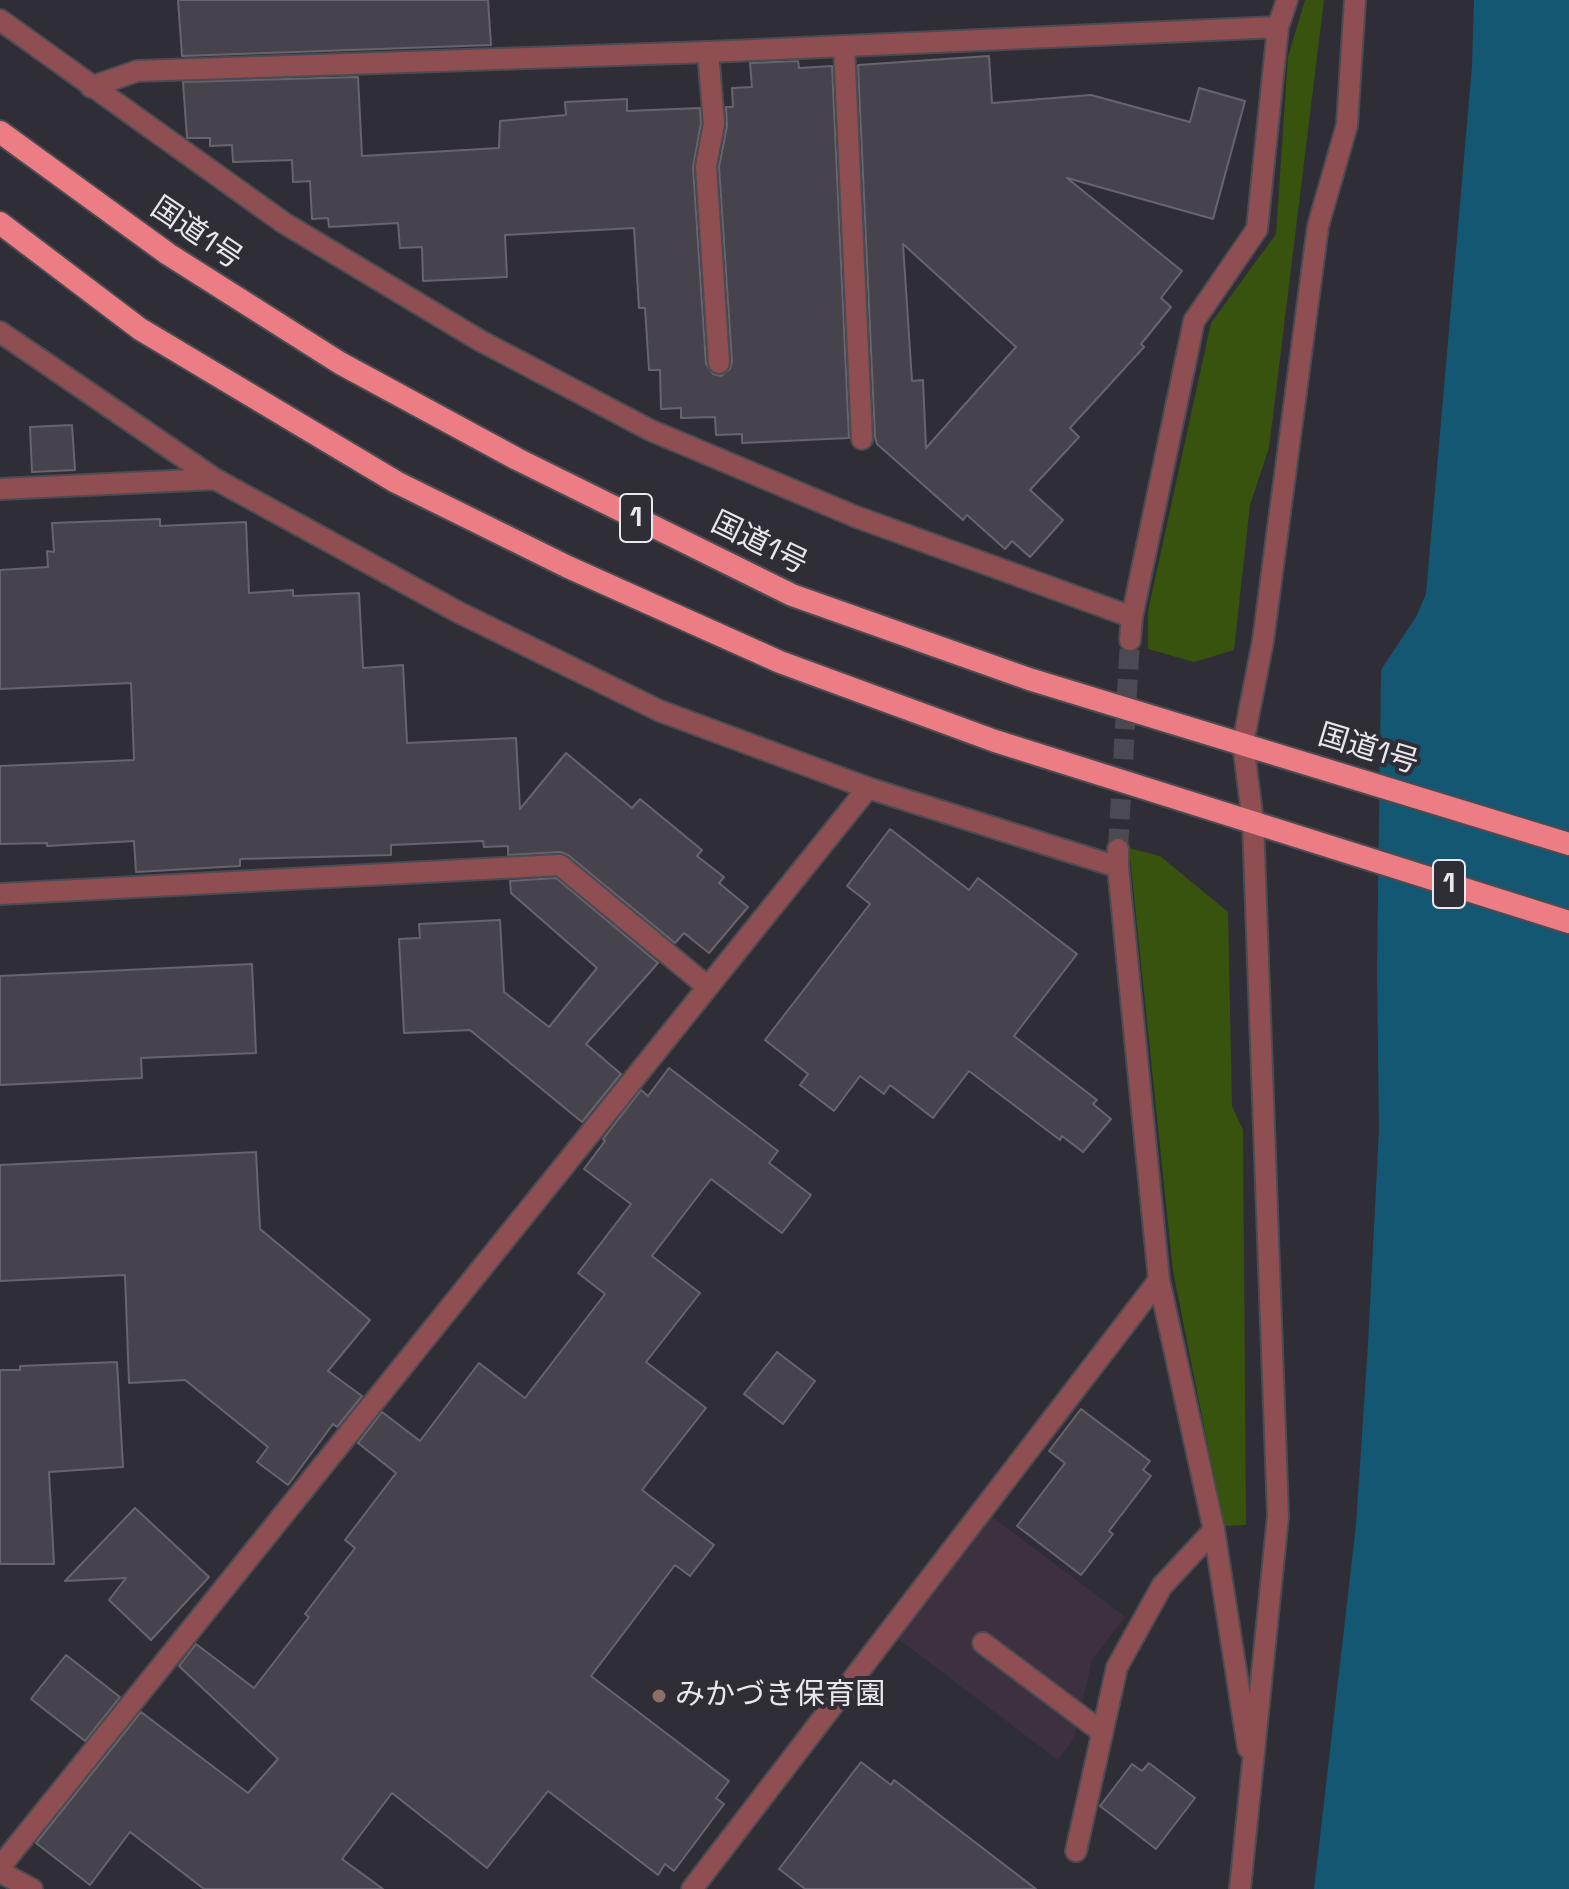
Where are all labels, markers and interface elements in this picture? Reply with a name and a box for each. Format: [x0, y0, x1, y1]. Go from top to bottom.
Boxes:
street label: 国道1号 [143, 190, 249, 278]
road number: 1 [620, 494, 652, 542]
street label: 国道1号 [705, 505, 813, 583]
street label: 国道1号 [1314, 718, 1422, 782]
road number: 1 [1433, 860, 1465, 908]
place label: みかづき保育園 [675, 1678, 885, 1714]
marker: みかづき保育園 [650, 1687, 668, 1705]

